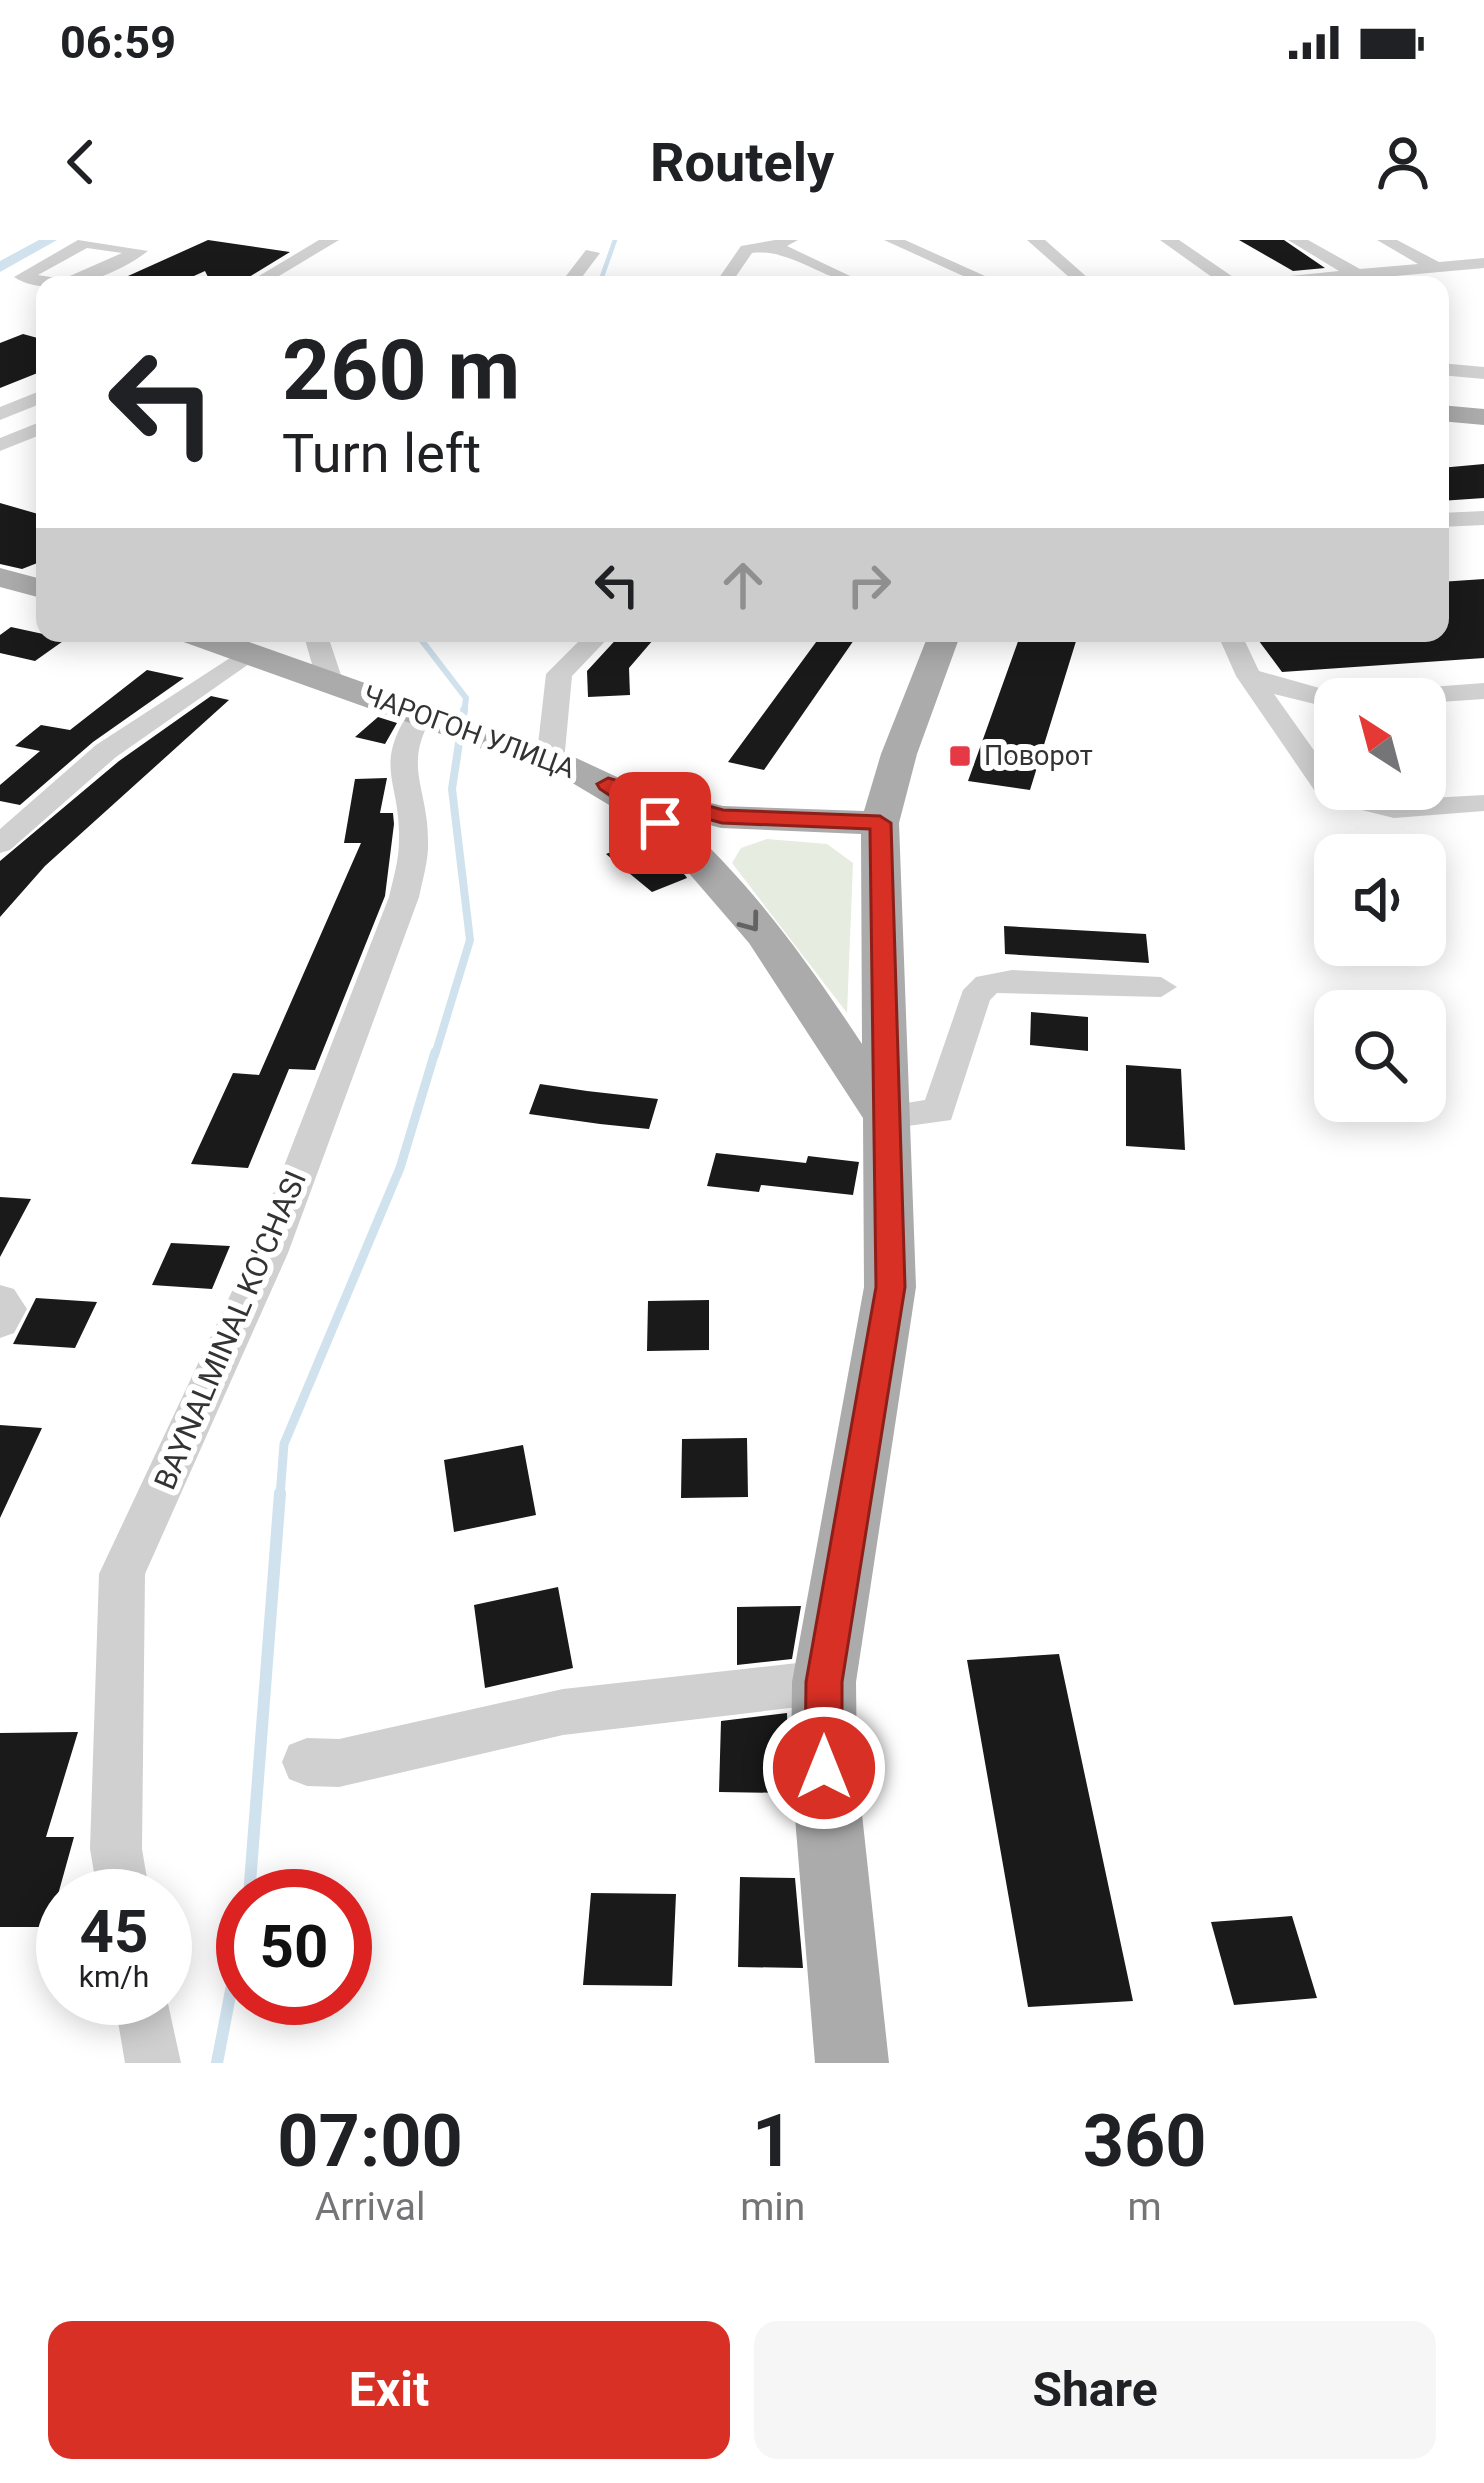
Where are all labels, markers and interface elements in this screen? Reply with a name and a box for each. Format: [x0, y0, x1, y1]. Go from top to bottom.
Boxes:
text: 06:59 [60, 16, 176, 69]
icon: back [48, 129, 114, 195]
icon: person [1370, 129, 1436, 195]
text: Routely [650, 131, 834, 194]
text: 260 m [282, 321, 520, 420]
icon: left [84, 324, 240, 480]
text: Turn left [282, 422, 481, 485]
icon: left [584, 552, 650, 618]
icon: ahead [710, 552, 776, 618]
icon: right [836, 552, 902, 618]
north arrow [1314, 678, 1446, 810]
map controls [1314, 678, 1446, 1122]
street label: ЧАРОГОН УЛИЦА [359, 679, 580, 785]
place label: Поворот [984, 740, 1093, 772]
marker: Поворот [947, 743, 973, 769]
pin [609, 772, 711, 874]
icon: arrive [627, 790, 693, 856]
button: sound [1314, 834, 1446, 966]
one-way arrow [737, 910, 759, 931]
button: search [1314, 990, 1446, 1122]
street label: BAYNALMINAL KO'CHASI [147, 1166, 313, 1494]
position arrow [761, 1705, 887, 1831]
speed limit sign: 50 [216, 1869, 372, 2025]
text: 45 [80, 1896, 148, 1967]
text: km/h [79, 1959, 149, 1994]
text: 07:00 [277, 2099, 463, 2184]
text: 1 [752, 2099, 793, 2184]
text: 360 [1083, 2099, 1207, 2184]
text: Arrival [315, 2184, 425, 2230]
text: min [740, 2184, 805, 2230]
text: m [1128, 2184, 1162, 2230]
button: Exit [48, 2321, 730, 2459]
button: Share [754, 2321, 1436, 2459]

